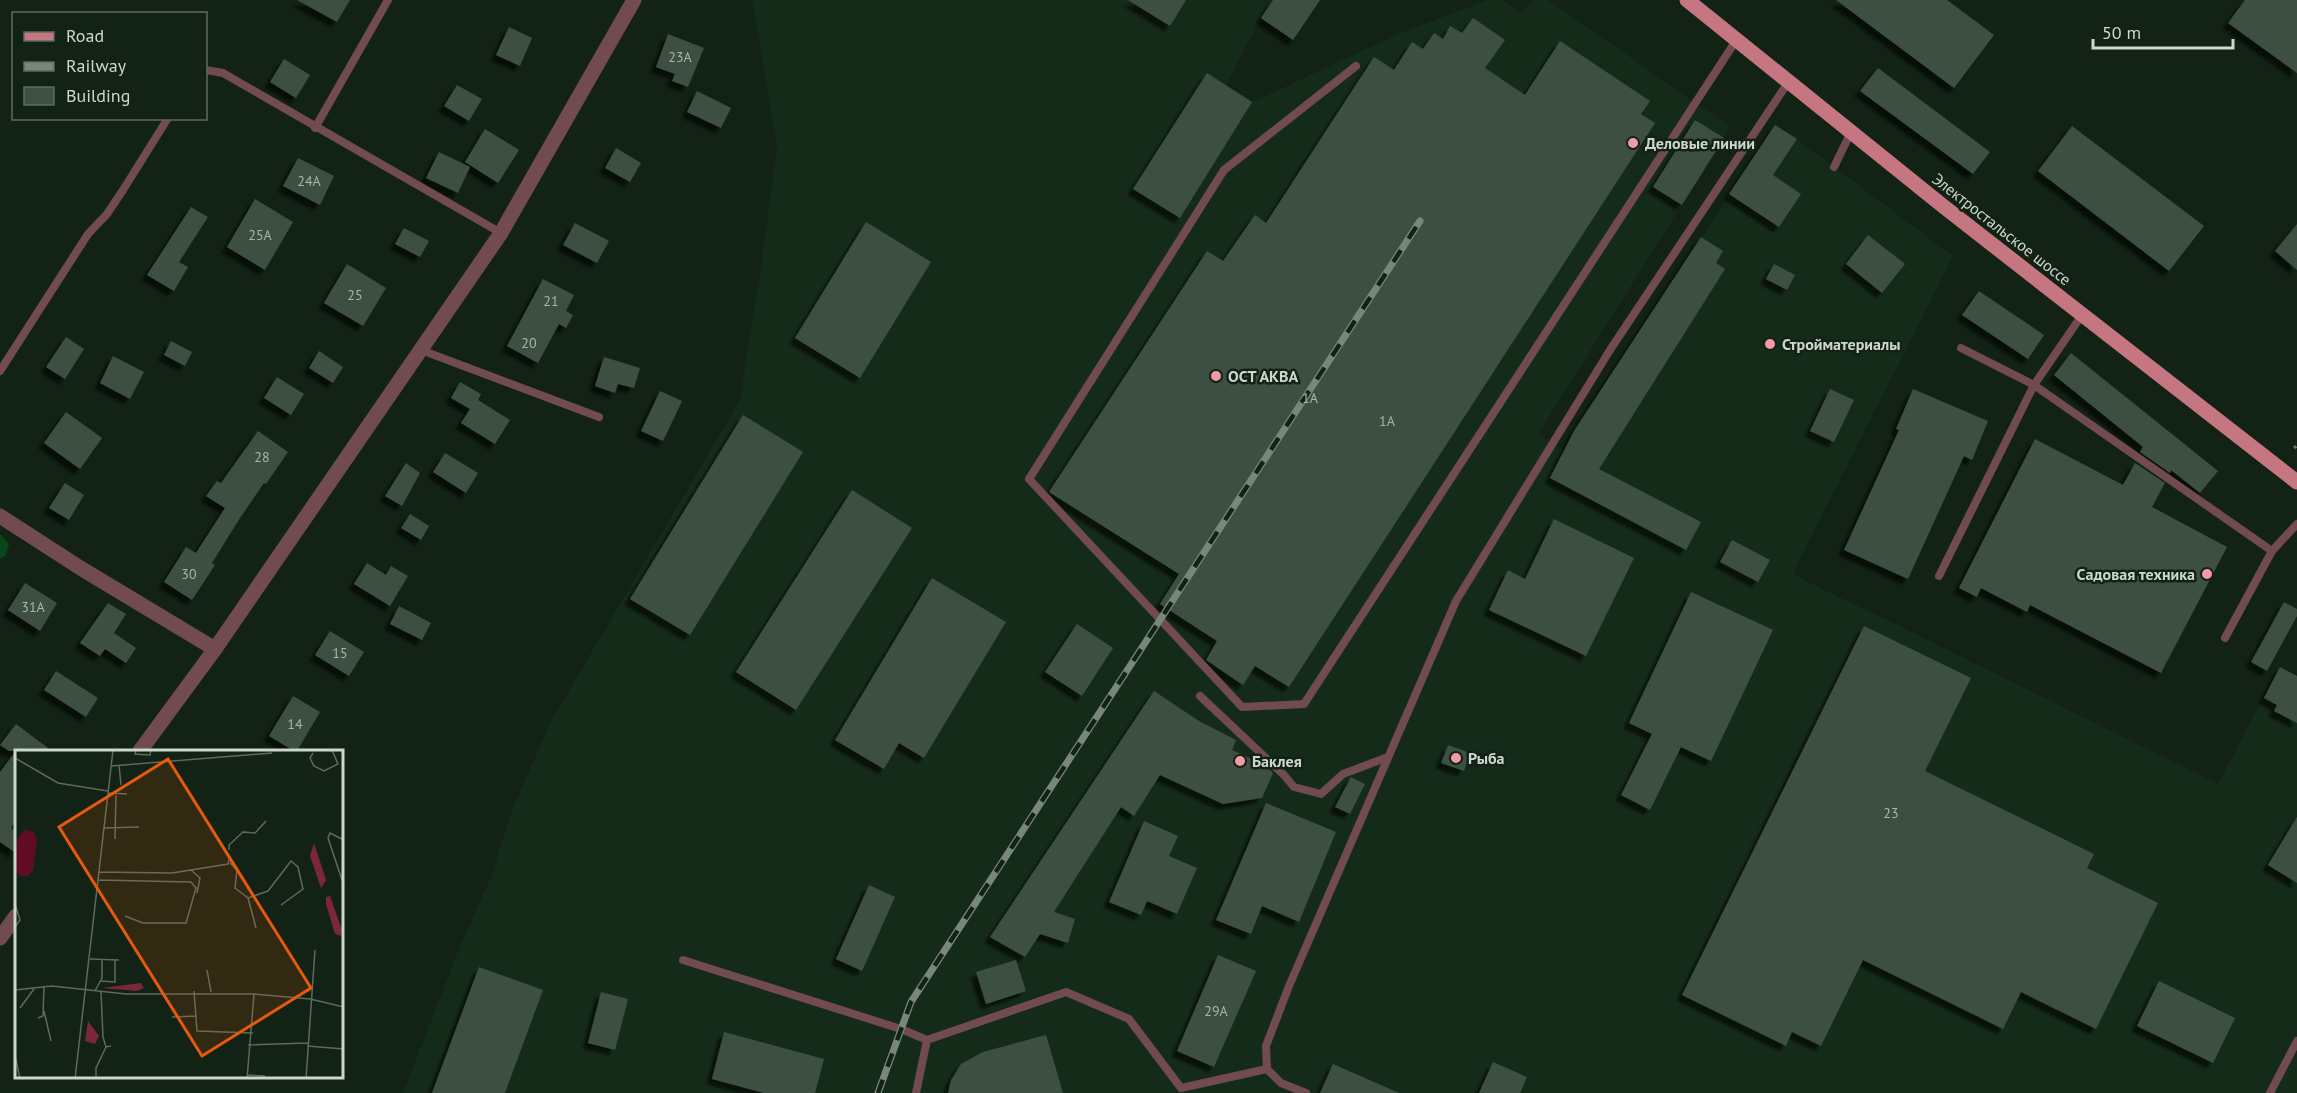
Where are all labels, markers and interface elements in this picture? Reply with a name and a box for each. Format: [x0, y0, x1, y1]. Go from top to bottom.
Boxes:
legend [12, 12, 207, 120]
scale bar [2093, 12, 2232, 50]
text: 50 m [2102, 21, 2141, 44]
text: Road [66, 24, 104, 47]
house number: 23А [668, 48, 693, 66]
text: Railway [66, 54, 127, 77]
text: Building [66, 84, 130, 107]
place label: Деловые линии [1645, 133, 1755, 153]
marker: Деловые линии [1626, 136, 1640, 150]
street label: Электростальское шоссе [1929, 169, 2075, 289]
house number: 24А [297, 172, 322, 190]
house number: 25А [248, 226, 273, 244]
house number: 25 [347, 286, 363, 304]
house number: 21 [543, 292, 559, 310]
house number: 20 [521, 334, 537, 352]
place label: Стройматериалы [1782, 334, 1901, 354]
marker: Стройматериалы [1763, 337, 1777, 351]
place label: ОСТ АКВА [1228, 366, 1298, 386]
marker: ОСТ АКВА [1209, 369, 1223, 383]
house number: 1А [1302, 389, 1319, 407]
house number: 1А [1379, 412, 1396, 430]
house number: 28 [254, 448, 270, 466]
place label: Садовая техника [2077, 564, 2195, 584]
house number: 30 [181, 565, 197, 583]
marker: Садовая техника [2200, 567, 2214, 581]
house number: 31А [21, 598, 46, 616]
house number: 15 [332, 644, 348, 662]
house number: 14 [287, 715, 303, 733]
place label: Рыба [1468, 748, 1505, 768]
inset map [15, 750, 344, 1078]
place label: Баклея [1252, 751, 1302, 771]
marker: Рыба [1449, 751, 1463, 765]
marker: Баклея [1233, 754, 1247, 768]
house number: 23 [1883, 804, 1899, 822]
house number: 29А [1204, 1002, 1229, 1020]

